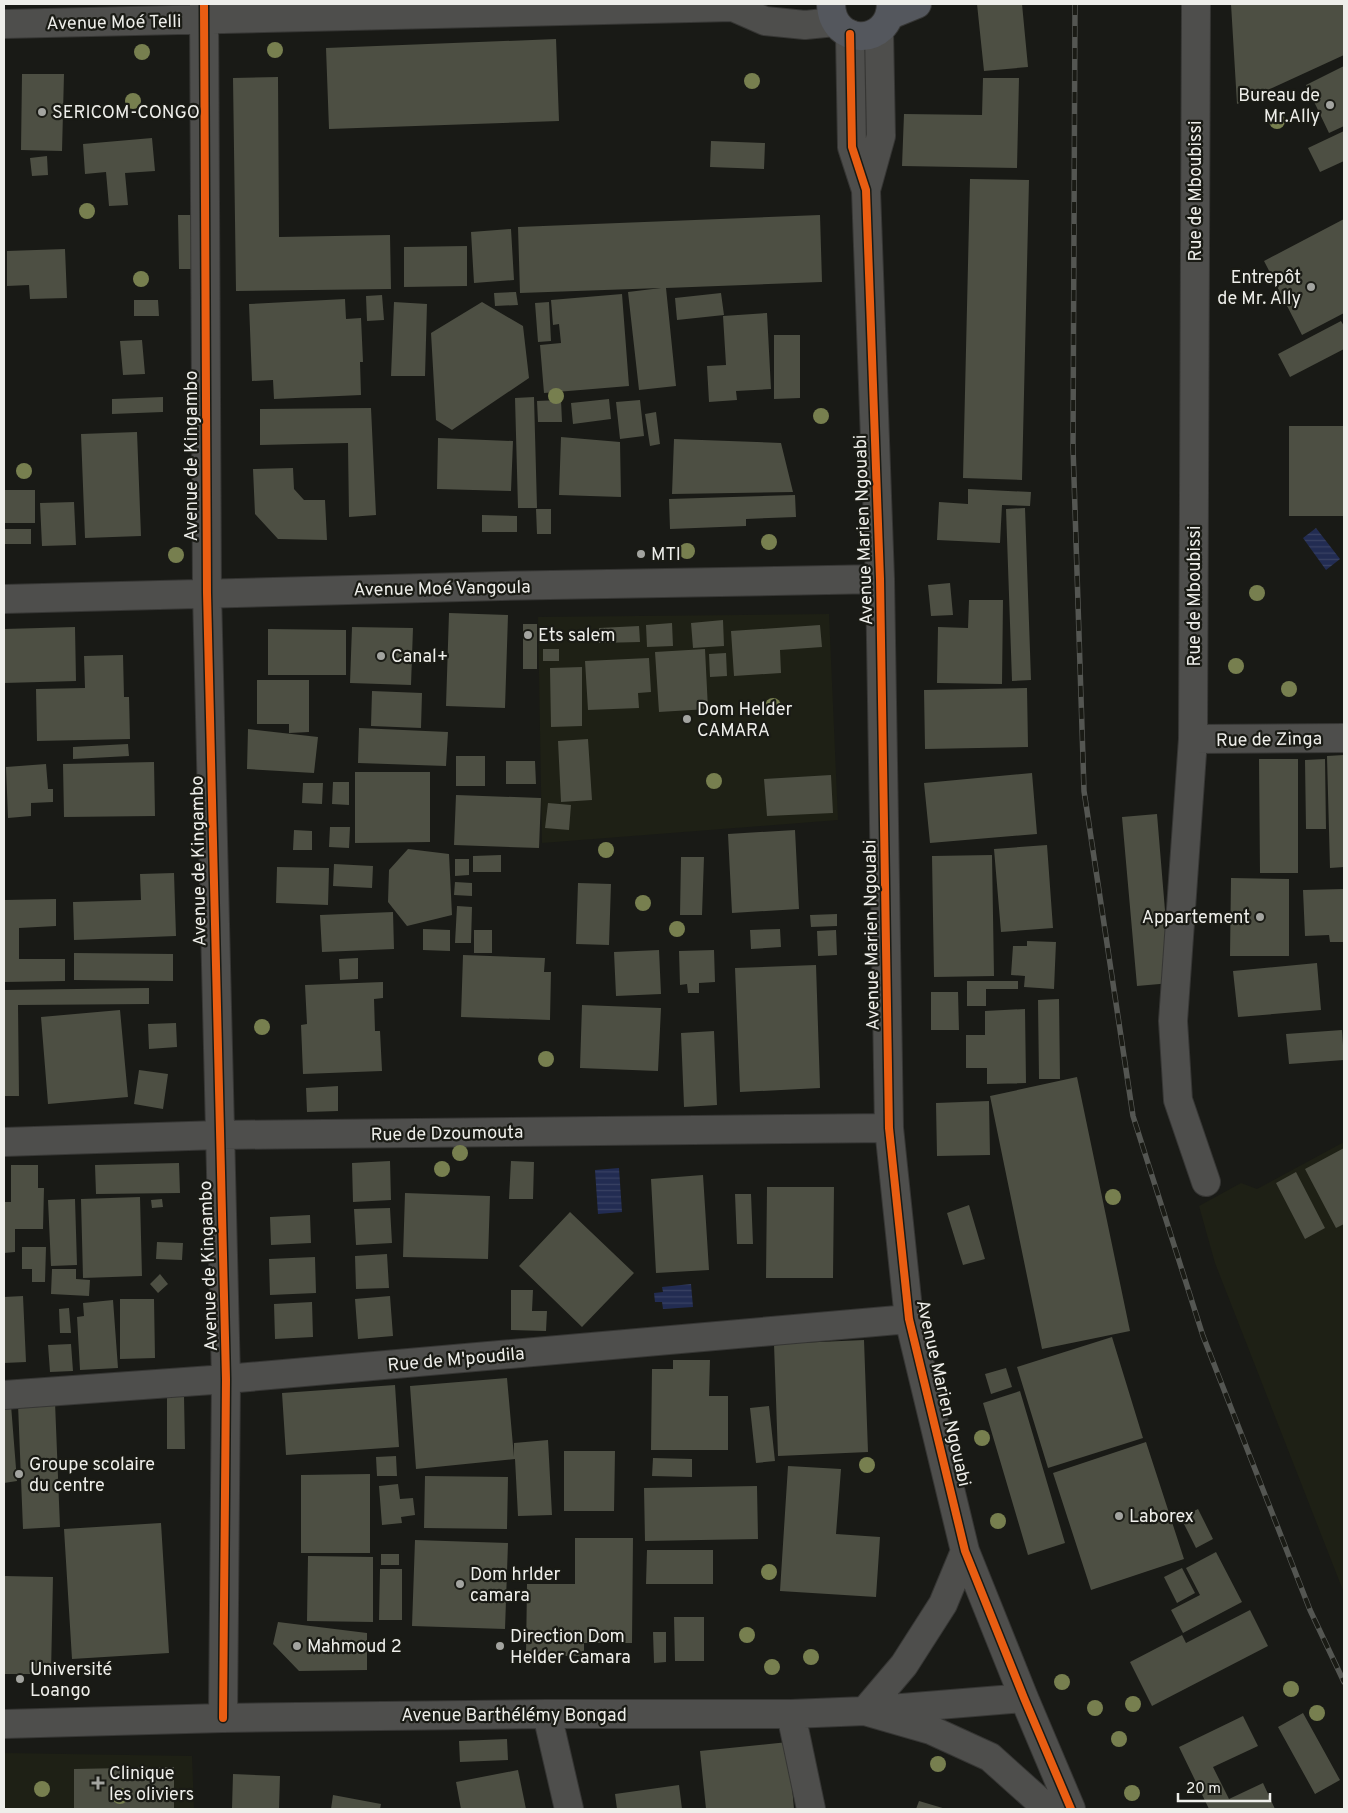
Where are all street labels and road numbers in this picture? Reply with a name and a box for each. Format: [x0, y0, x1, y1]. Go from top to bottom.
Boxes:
street label: Avenue Moé Telli [46, 11, 182, 36]
street label: Rue de Mboubissi [1185, 121, 1208, 261]
street label: Avenue de Kingambo [181, 371, 204, 541]
street label: Avenue Marien Ngouabi [850, 434, 879, 626]
street label: Rue de Mboubissi [1184, 526, 1207, 666]
street label: Avenue Moé Vangoula [353, 576, 531, 603]
street label: Rue de Zinga [1216, 728, 1322, 753]
street label: Avenue de Kingambo [187, 775, 212, 947]
street label: Avenue Marien Ngouabi [859, 839, 886, 1031]
street label: Rue de Dzoumouta [371, 1122, 524, 1147]
street label: Avenue de Kingambo [195, 1180, 224, 1352]
street label: Avenue Marien Ngouabi [910, 1298, 975, 1489]
street label: Rue de M'poudila [387, 1343, 526, 1378]
street label: Avenue Barthélémy Bongad [401, 1705, 627, 1728]

